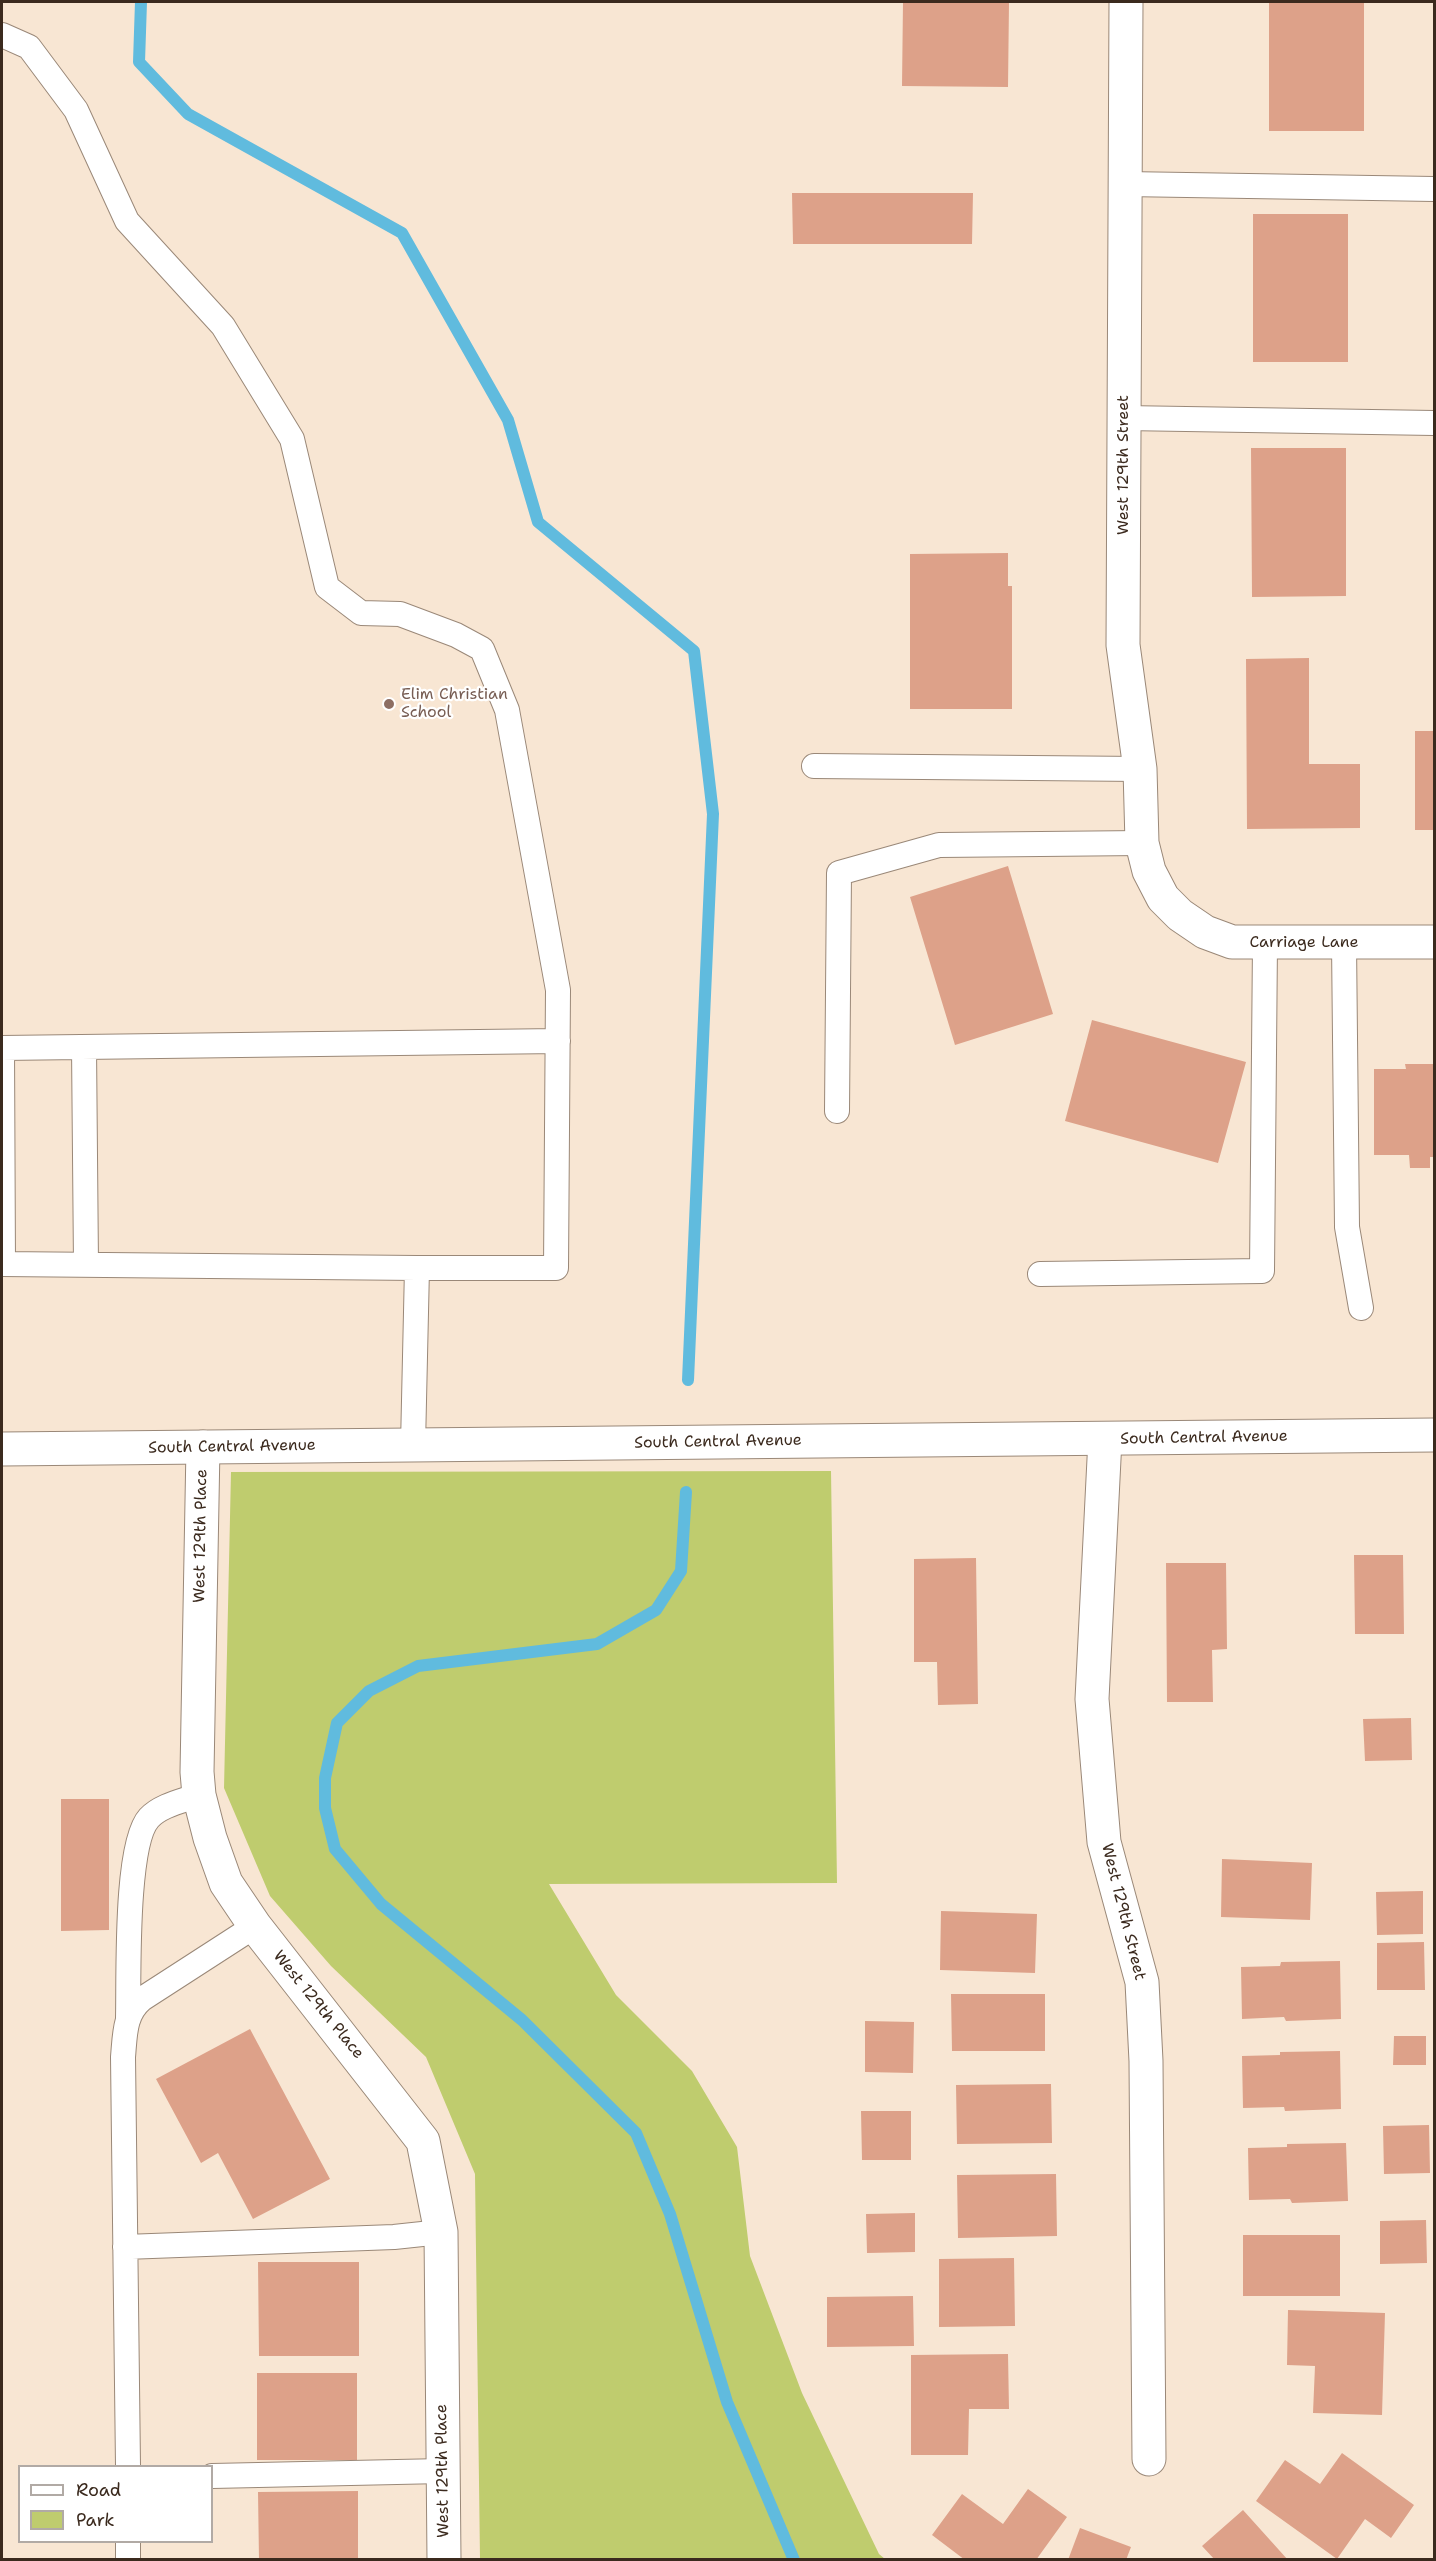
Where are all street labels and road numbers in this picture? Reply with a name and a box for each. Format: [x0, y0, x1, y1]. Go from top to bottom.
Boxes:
street label: West 129th Street [1114, 395, 1134, 535]
street label: Carriage Lane [1249, 933, 1359, 953]
street label: South Central Avenue [1120, 1427, 1288, 1449]
street label: South Central Avenue [634, 1431, 802, 1453]
street label: South Central Avenue [148, 1436, 316, 1458]
street label: West 129th Place [190, 1469, 212, 1603]
street label: West 129th Street [1097, 1842, 1149, 1982]
street label: West 129th Place [268, 1947, 368, 2063]
street label: West 129th Place [432, 2404, 454, 2538]

